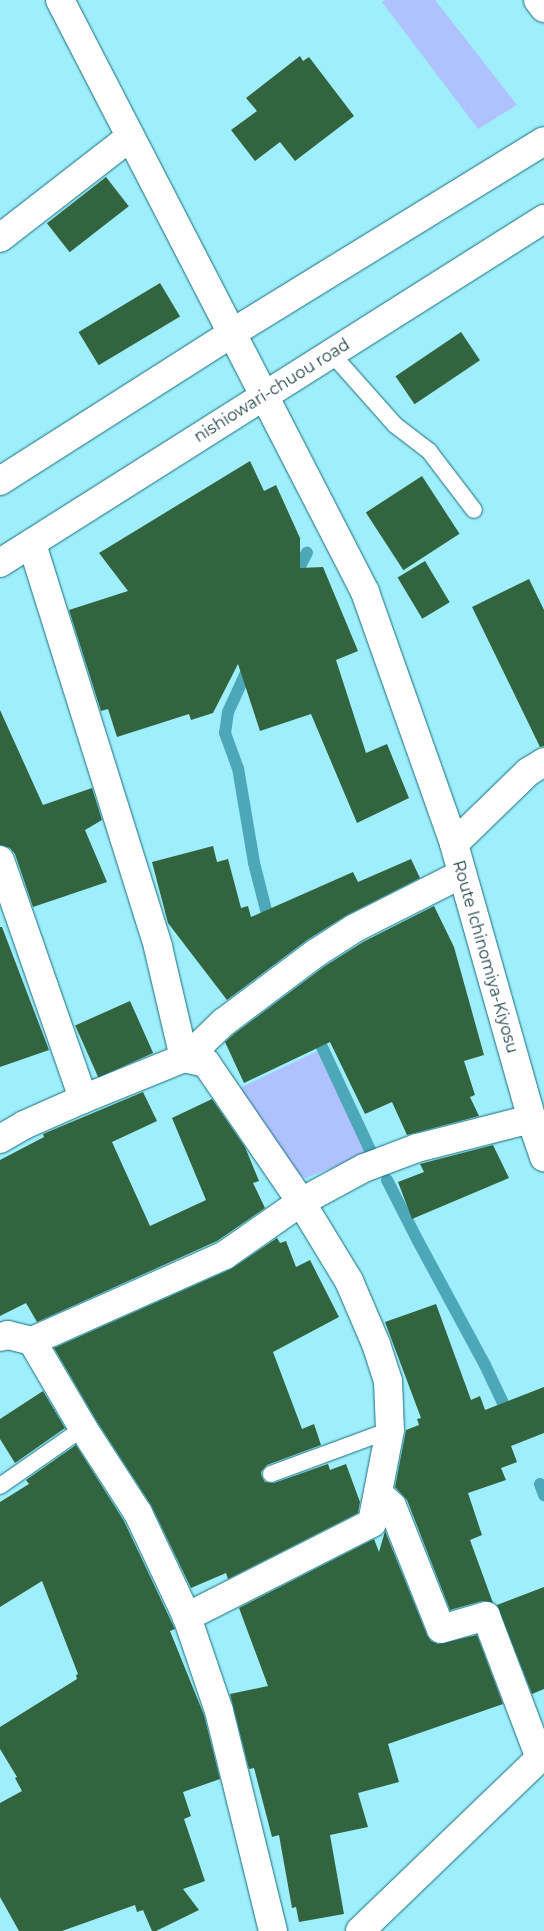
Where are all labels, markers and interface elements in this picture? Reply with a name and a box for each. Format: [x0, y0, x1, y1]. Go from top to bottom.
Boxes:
street label: nishiowari-chuou road [191, 335, 353, 447]
street label: Route Ichinomiya-Kiyosu [448, 858, 522, 1056]

